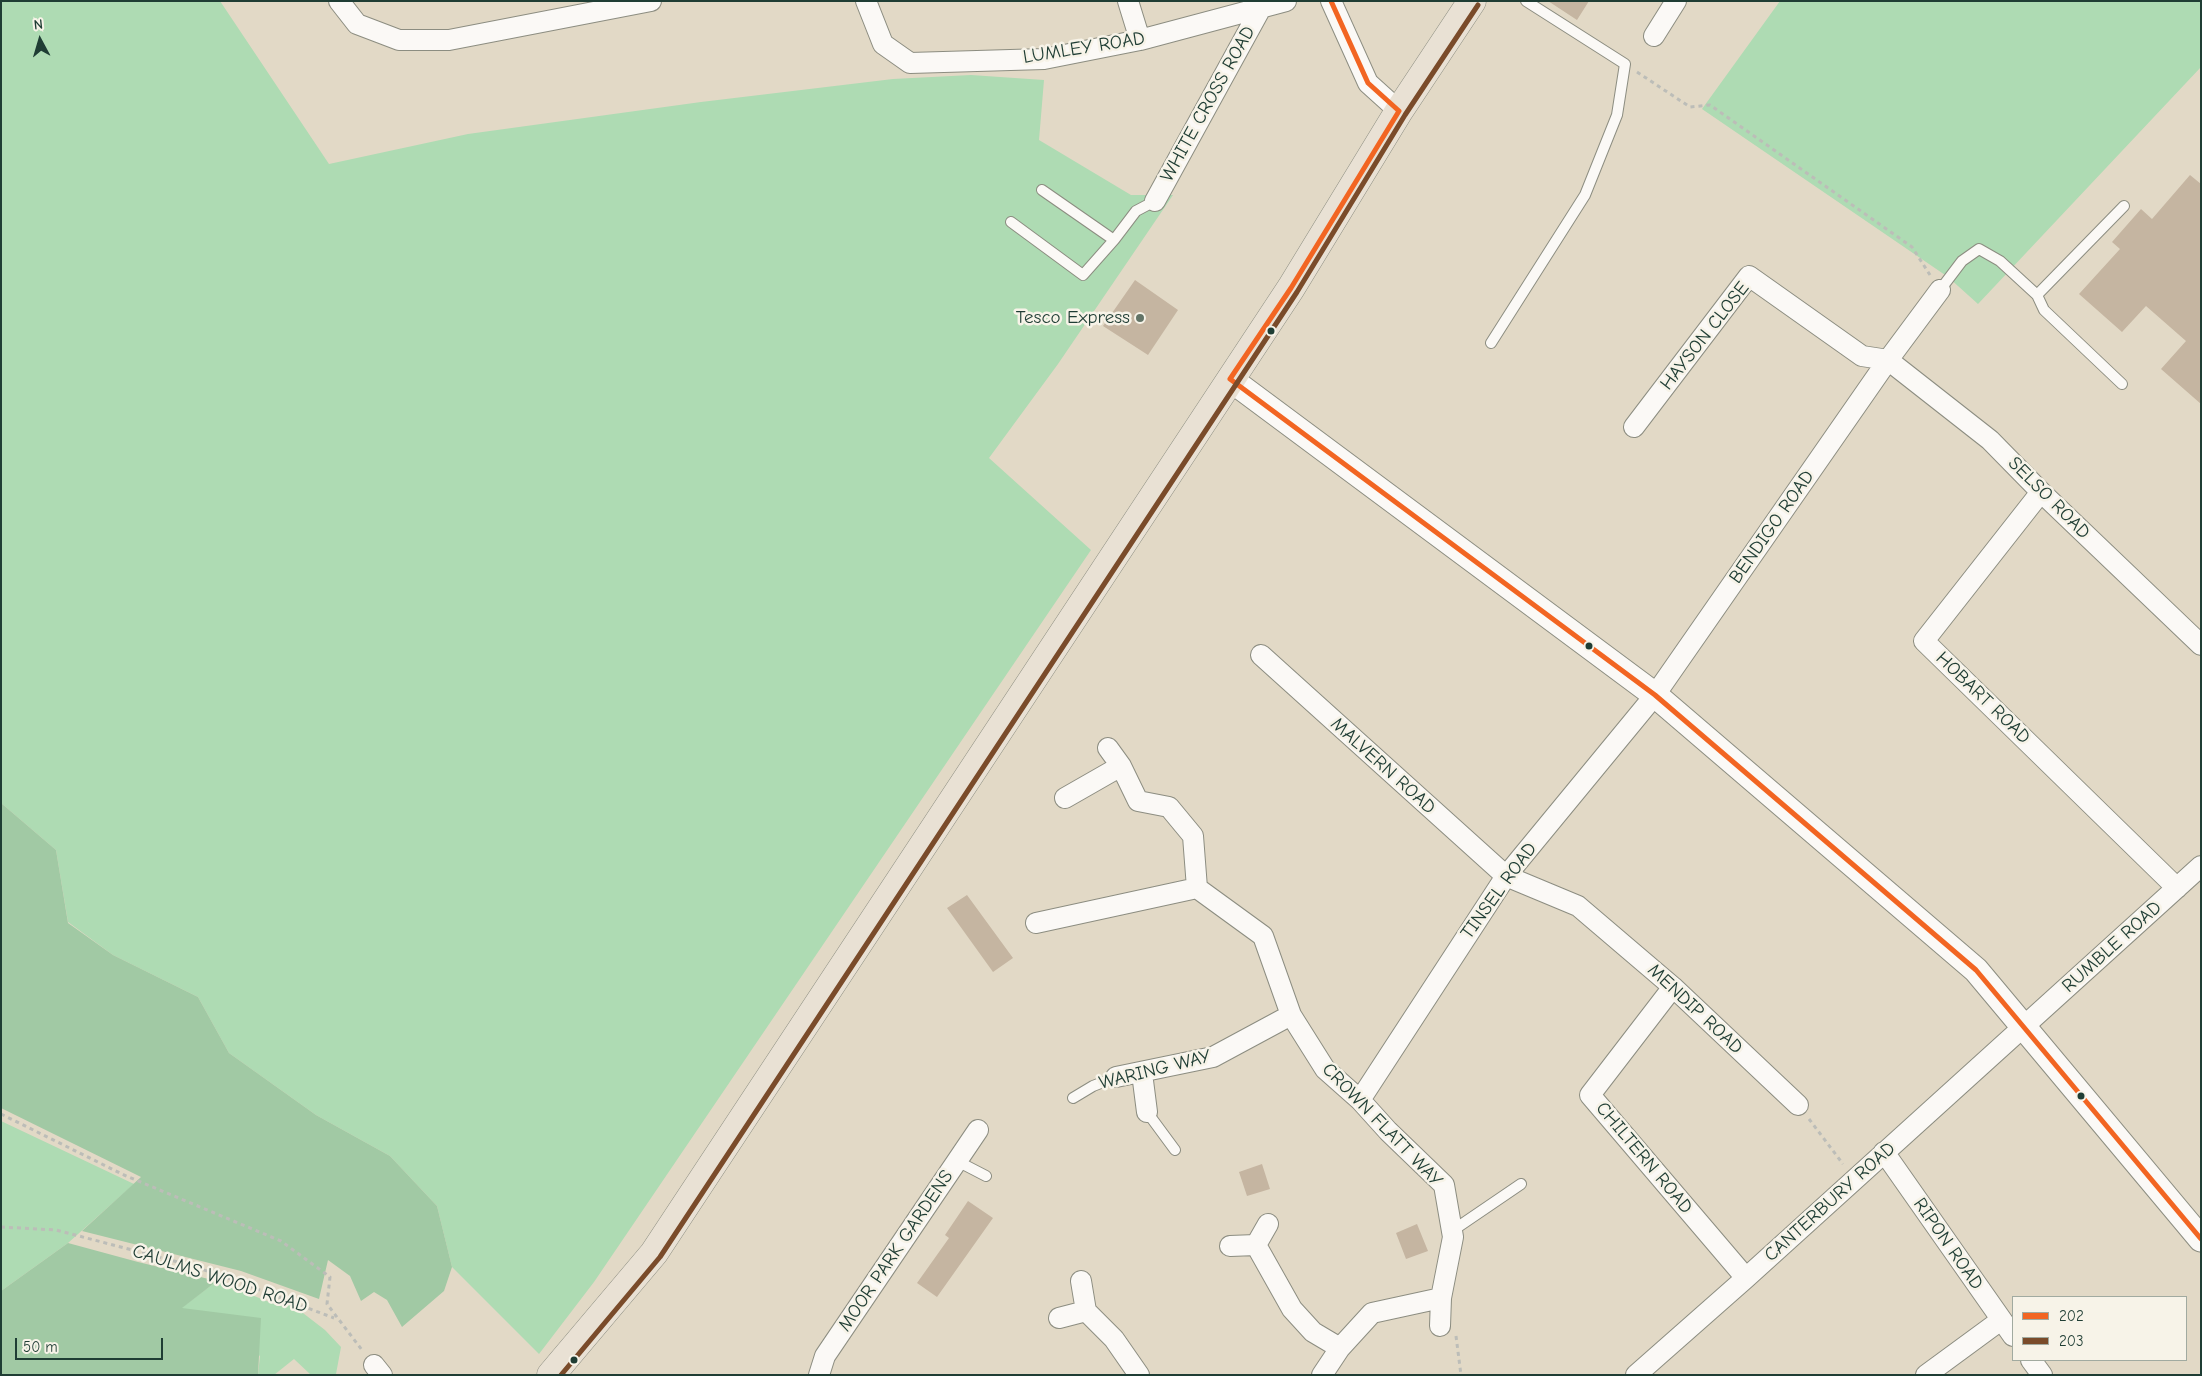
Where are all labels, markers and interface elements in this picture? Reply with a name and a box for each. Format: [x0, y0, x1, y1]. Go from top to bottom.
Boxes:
north arrow [15, 15, 65, 65]
text: N [33, 16, 44, 34]
street label: WHITE CROSS ROAD [1156, 22, 1260, 186]
street label: LUMLEY ROAD [1021, 27, 1147, 69]
street label: HAYSON CLOSE [1656, 277, 1754, 395]
place label: Tesco Express [1016, 307, 1130, 329]
marker: Tesco Express [1134, 312, 1146, 324]
unlabelled marker [1266, 326, 1276, 336]
street label: SELSO ROAD [2003, 452, 2095, 544]
street label: BENDIGO ROAD [1725, 466, 1819, 588]
unlabelled marker [1584, 641, 1594, 651]
street label: HOBART ROAD [1931, 647, 2035, 749]
street label: MALVERN ROAD [1326, 713, 1440, 819]
street label: TINSEL ROAD [1456, 838, 1542, 944]
street label: RUMBLE ROAD [2058, 896, 2166, 998]
street label: MENDIP ROAD [1643, 959, 1747, 1059]
street label: WARING WAY [1097, 1045, 1213, 1095]
street label: CROWN FLATT WAY [1317, 1058, 1447, 1192]
unlabelled marker [2076, 1091, 2086, 1101]
street label: CHILTERN ROAD [1591, 1098, 1697, 1218]
street label: CANTERBURY ROAD [1760, 1137, 1900, 1267]
street label: MOOR PARK GARDENS [834, 1166, 958, 1336]
street label: RIPON ROAD [1908, 1194, 1988, 1294]
street label: CAULMS WOOD ROAD [129, 1240, 311, 1318]
legend [2012, 1296, 2187, 1361]
text: 202 [2059, 1307, 2084, 1325]
scale bar [18, 1328, 165, 1360]
text: 203 [2059, 1332, 2084, 1350]
text: 50 m [23, 1338, 58, 1356]
unlabelled marker [569, 1355, 579, 1365]

